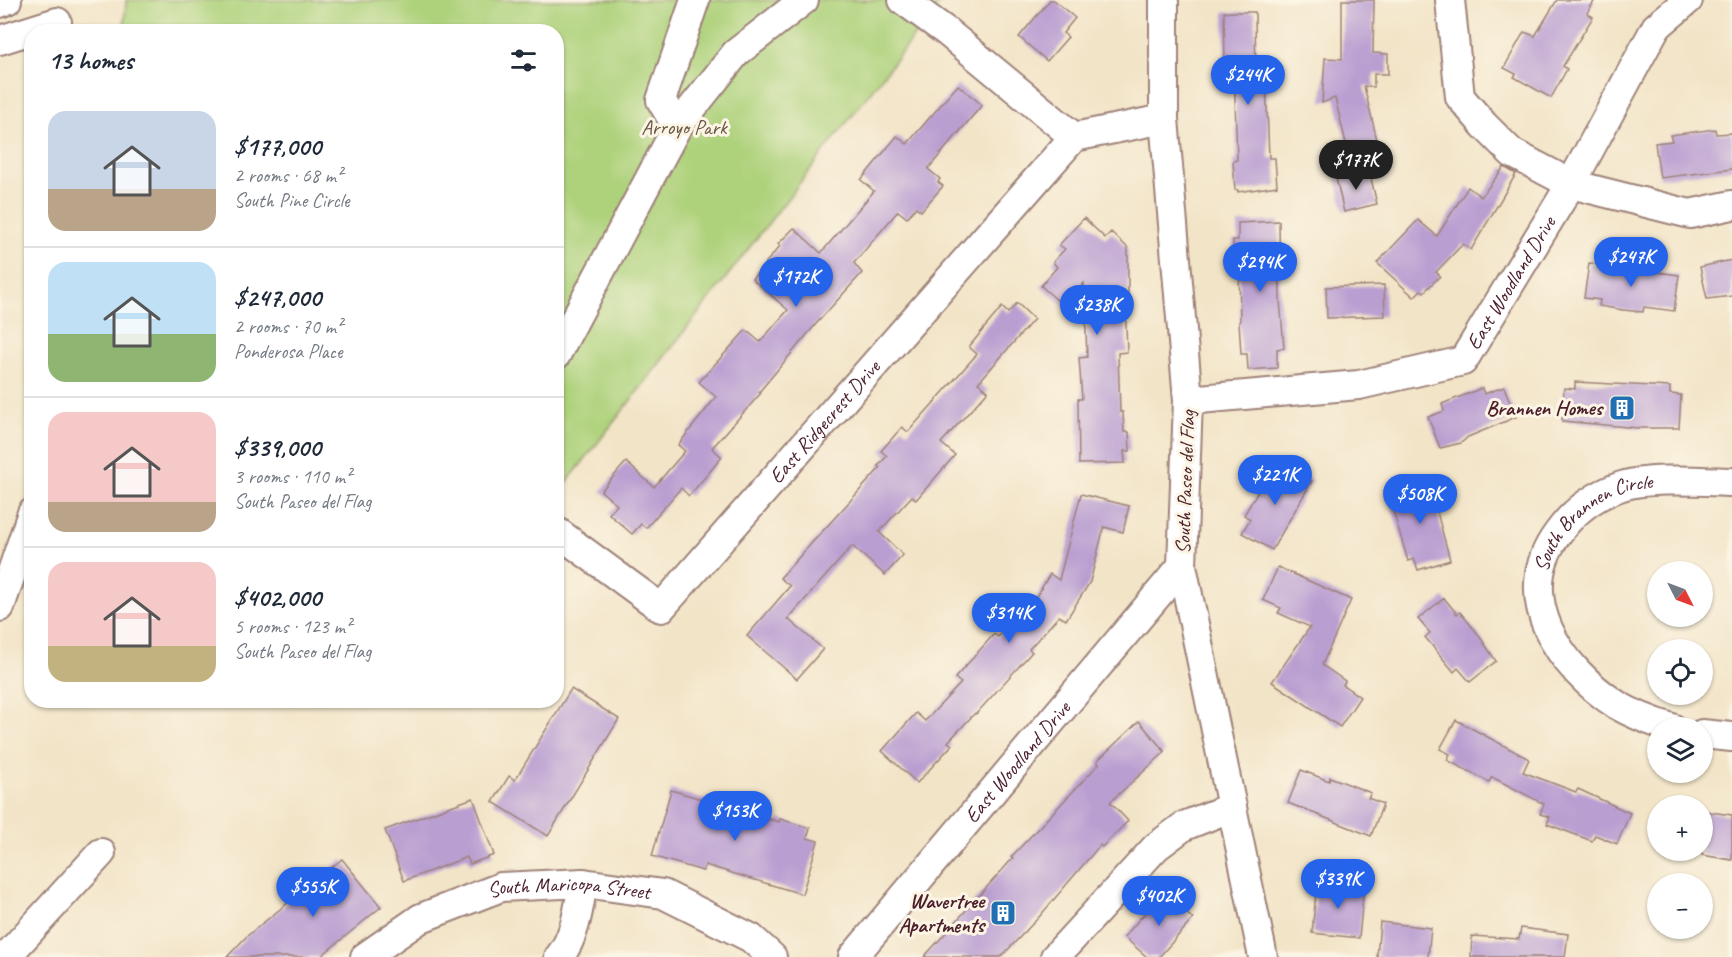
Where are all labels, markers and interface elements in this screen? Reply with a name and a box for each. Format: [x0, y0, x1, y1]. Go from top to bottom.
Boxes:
text: 13 homes [48, 44, 133, 77]
icon: filters [507, 44, 540, 77]
pin: $244K [1206, 55, 1290, 106]
text: $244K [1225, 62, 1271, 87]
park label: Arroyo Park [641, 114, 728, 140]
text: $177,000 [234, 130, 321, 163]
icon: home [96, 135, 168, 207]
pin: $177K [1314, 140, 1398, 191]
text: $177K [1333, 147, 1379, 172]
text: 2 rooms · 68 m² [234, 163, 342, 188]
text: South Pine Circle [234, 188, 350, 213]
street label: East Woodland Drive [1460, 211, 1562, 354]
pin: $247K [1589, 237, 1673, 288]
pin: $294K [1218, 242, 1302, 293]
text: $247K [1608, 244, 1654, 269]
text: $294K [1237, 249, 1283, 274]
pin: $172K [754, 257, 838, 308]
text: $172K [773, 264, 819, 289]
text: $247,000 [234, 281, 321, 314]
pin: $238K [1055, 285, 1139, 336]
icon: home [96, 286, 168, 358]
text: $238K [1074, 292, 1120, 317]
text: 2 rooms · 70 m² [234, 314, 342, 339]
text: Ponderosa Place [234, 339, 342, 364]
street label: East Ridgecrest Drive [763, 354, 886, 489]
building icon: Brannen Homes [1607, 393, 1637, 423]
place label: Brannen Homes [1486, 395, 1605, 421]
street label: South Paseo del Flag [1169, 408, 1201, 554]
text: $339,000 [234, 431, 321, 464]
icon: home [96, 436, 168, 508]
pin: $221K [1233, 455, 1317, 506]
text: $221K [1252, 462, 1298, 487]
text: 3 rooms · 110 m² [234, 464, 351, 489]
street label: South Brannen Circle [1528, 468, 1654, 574]
pin: $508K [1378, 474, 1462, 525]
text: $508K [1397, 481, 1443, 506]
text: South Paseo del Flag [234, 489, 371, 514]
north arrow [1647, 561, 1713, 627]
map controls [1647, 561, 1713, 939]
text: $402,000 [234, 581, 321, 614]
icon: home [96, 586, 168, 658]
pin: $314K [967, 593, 1051, 644]
text: $314K [986, 600, 1032, 625]
text: 5 rooms · 123 m² [234, 614, 351, 639]
text: South Paseo del Flag [234, 639, 371, 664]
button: locate [1647, 639, 1713, 705]
street label: East Woodland Drive [959, 695, 1076, 828]
button: layers [1647, 717, 1713, 783]
pin: $153K [693, 791, 777, 842]
button: + [1647, 795, 1713, 861]
text: $153K [712, 798, 758, 823]
pin: $339K [1296, 859, 1380, 910]
text: $339K [1315, 866, 1361, 891]
pin: $555K [271, 867, 355, 918]
street label: South Maricopa Street [483, 870, 654, 905]
button: − [1647, 873, 1713, 939]
text: $555K [290, 874, 336, 899]
pin: $402K [1117, 876, 1201, 927]
text: $402K [1136, 883, 1182, 908]
place label: Wavertree Apartments [899, 888, 987, 938]
building icon: Wavertree Apartments [988, 898, 1018, 928]

